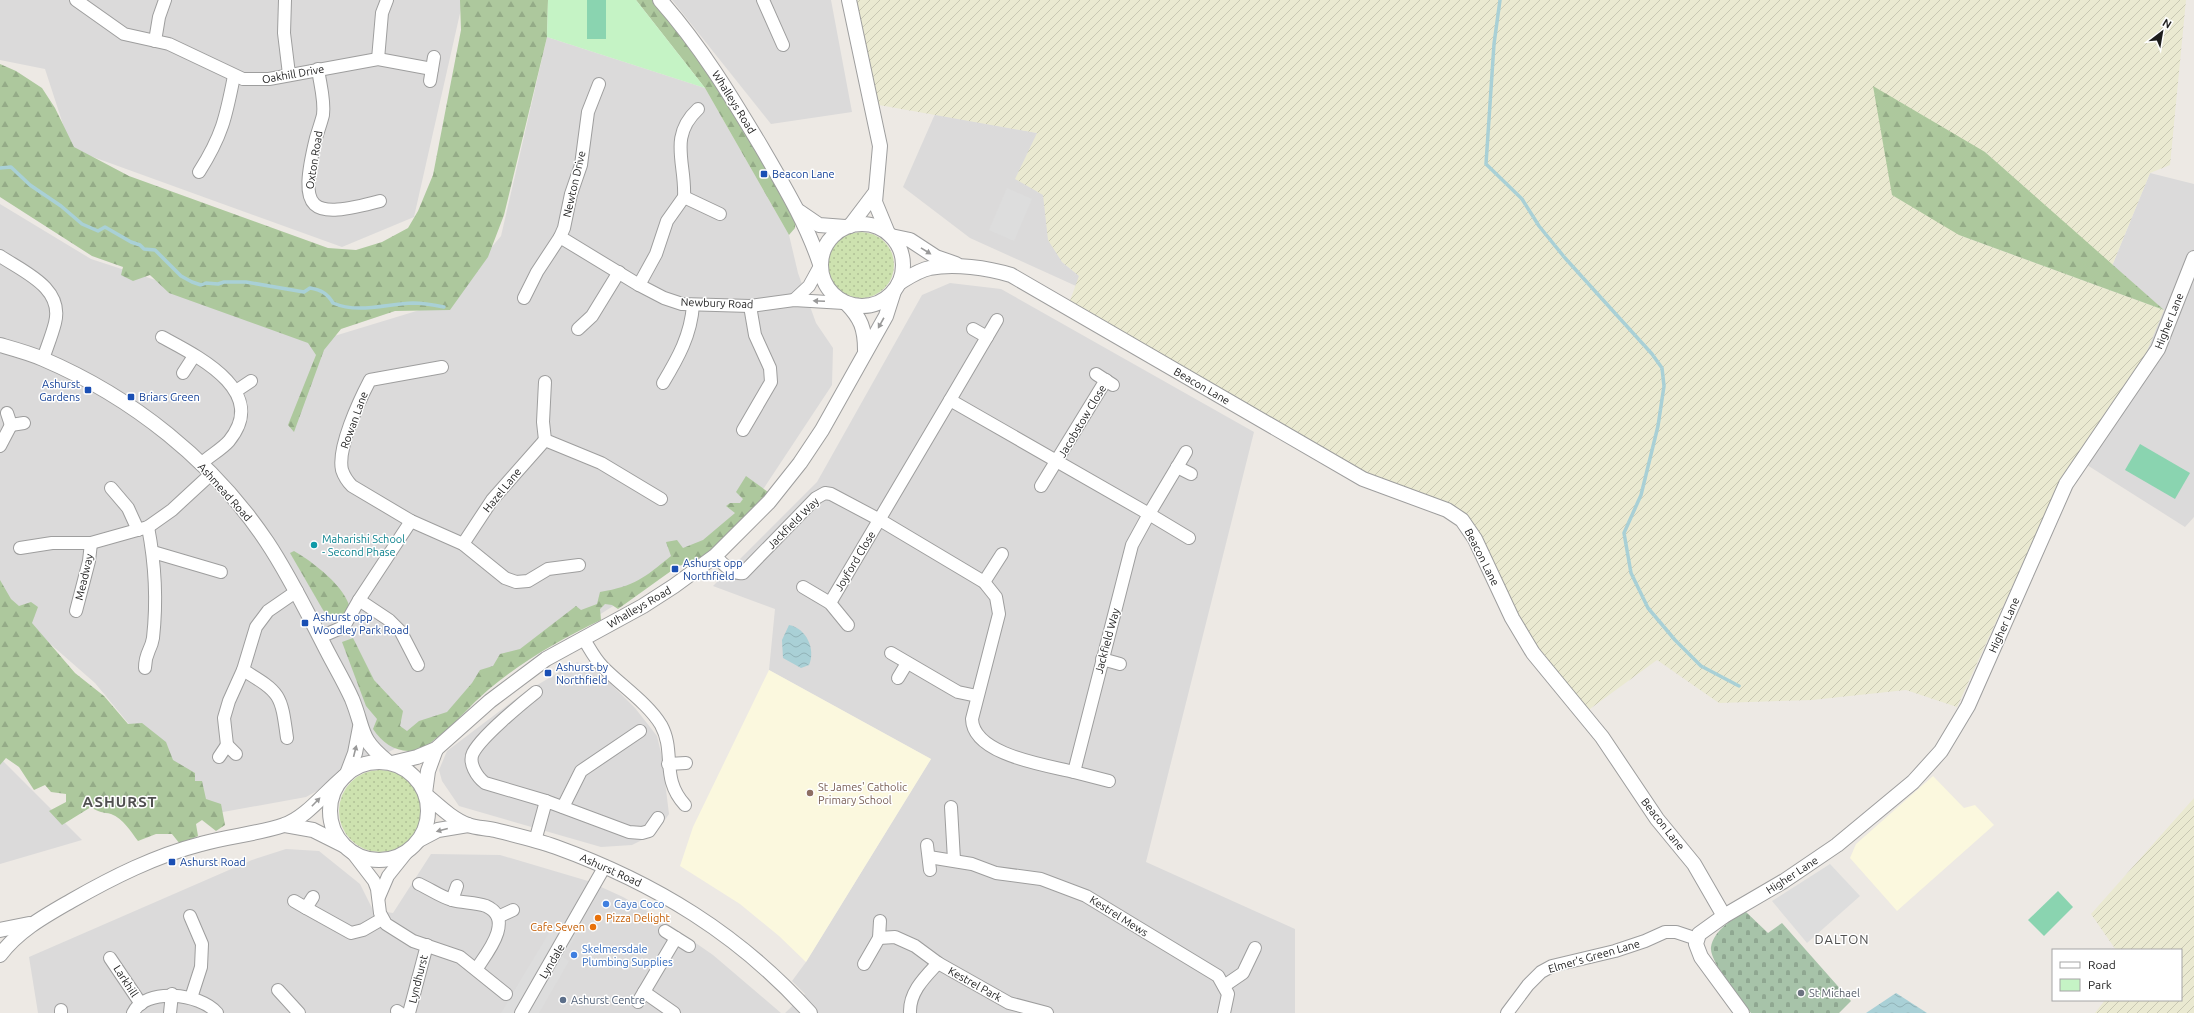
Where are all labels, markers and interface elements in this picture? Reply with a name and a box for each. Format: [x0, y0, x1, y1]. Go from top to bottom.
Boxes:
north arrow [2142, 12, 2182, 52]
text: N [2161, 16, 2174, 31]
street label: Oakhill Drive [261, 63, 325, 85]
street label: Whalleys Road [710, 68, 758, 136]
street label: Oxton Road [303, 130, 325, 190]
street label: Newton Drive [561, 150, 587, 218]
place label: Beacon Lane [772, 168, 835, 180]
marker: Beacon Lane [759, 169, 769, 179]
one-way arrow [921, 247, 932, 255]
street label: Higher Lane [2152, 291, 2186, 351]
street label: Newbury Road [680, 296, 754, 310]
one-way arrow [813, 298, 825, 305]
one-way arrow [878, 317, 885, 329]
street label: Beacon Lane [1172, 365, 1232, 407]
place label: Ashurst Gardens [39, 378, 81, 403]
street label: Jacobstow Close [1056, 383, 1108, 459]
marker: Ashurst Gardens [83, 385, 93, 395]
street label: Rowan Lane [338, 390, 370, 450]
place label: Briars Green [139, 391, 200, 403]
marker: Briars Green [126, 392, 136, 402]
street label: Ashmead Road [196, 461, 254, 523]
street label: Hazel Lane [481, 465, 523, 515]
street label: Jackfield Way [765, 494, 822, 551]
street label: Beacon Lane [1462, 526, 1502, 588]
street label: Joyford Close [832, 529, 878, 593]
place label: Maharishi School - Second Phase [322, 533, 405, 558]
marker: Maharishi School - Second Phase [309, 540, 319, 550]
street label: Meadway [73, 552, 95, 601]
place label: Ashurst opp Northfield [683, 557, 743, 582]
marker: Ashurst opp Northfield [670, 564, 680, 574]
street label: Whalleys Road [605, 584, 673, 630]
street label: Higher Lane [1986, 595, 2022, 655]
street label: Jackfield Way [1092, 606, 1122, 675]
place label: Ashurst opp Woodley Park Road [313, 611, 409, 636]
marker: Ashurst opp Woodley Park Road [300, 618, 310, 628]
place label: Ashurst by Northfield [556, 661, 609, 686]
marker: Ashurst by Northfield [543, 668, 553, 678]
one-way arrow [352, 745, 358, 757]
place label: St James' Catholic Primary School [818, 781, 907, 806]
marker: St James' Catholic Primary School [805, 788, 815, 798]
district label: ASHURST [83, 793, 157, 810]
street label: Beacon Lane [1639, 796, 1687, 852]
one-way arrow [311, 797, 321, 807]
one-way arrow [436, 827, 448, 833]
street label: Ashurst Road [579, 851, 643, 889]
street label: Higher Lane [1764, 854, 1820, 896]
place label: Ashurst Road [180, 856, 246, 868]
marker: Ashurst Road [167, 857, 177, 867]
street label: Kestrel Mews [1088, 893, 1150, 939]
place label: Caya Coco [614, 898, 665, 910]
marker: Caya Coco [601, 899, 611, 909]
place label: Pizza Delight [606, 912, 671, 924]
marker: Pizza Delight [593, 913, 603, 923]
place label: Cafe Seven [530, 921, 585, 933]
marker: Cafe Seven [588, 922, 598, 932]
district label: DALTON [1814, 932, 1870, 946]
street label: Elmer's Green Lane [1547, 937, 1641, 975]
street label: Lyndale [537, 942, 567, 980]
place label: Skelmersdale Plumbing Supplies [582, 943, 673, 968]
legend [2052, 949, 2182, 1001]
marker: Skelmersdale Plumbing Supplies [569, 950, 579, 960]
street label: Lyndhurst [406, 953, 430, 1004]
text: Road [2088, 958, 2116, 971]
street label: Larkhill [111, 963, 141, 999]
street label: Kestrel Park [946, 964, 1004, 1004]
text: Park [2088, 978, 2112, 991]
place label: St Michael [1809, 987, 1860, 999]
marker: St Michael [1796, 988, 1806, 998]
place label: Ashurst Centre [571, 994, 645, 1006]
marker: Ashurst Centre [558, 995, 568, 1005]

